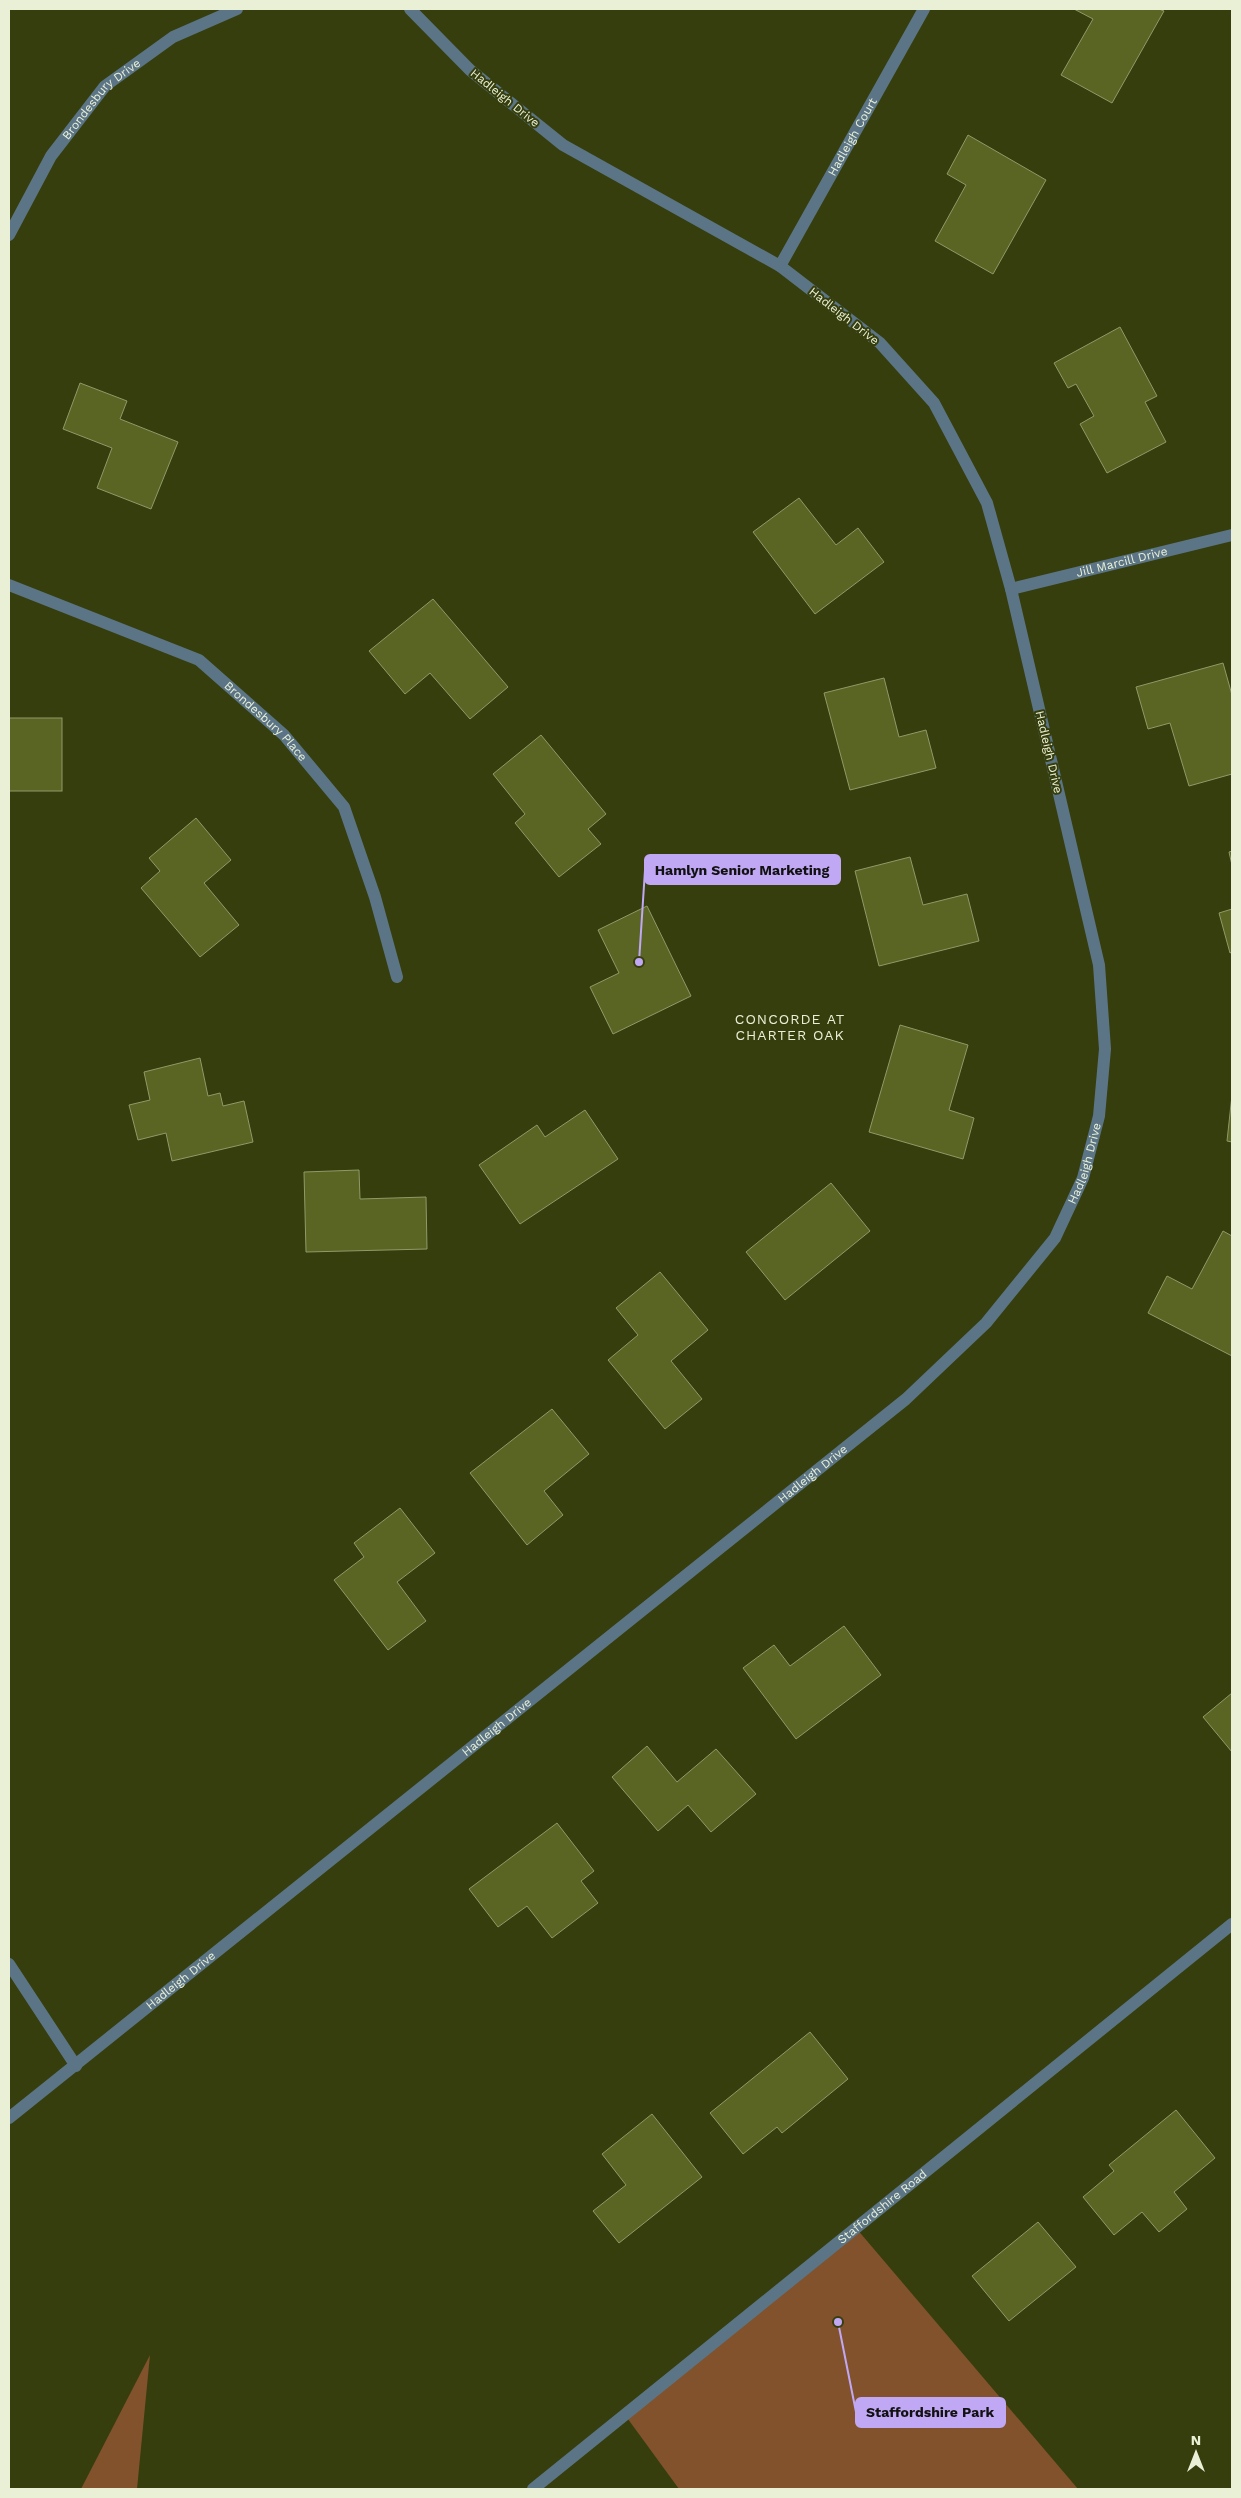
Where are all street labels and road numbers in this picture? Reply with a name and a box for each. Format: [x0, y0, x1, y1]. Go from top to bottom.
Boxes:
street label: Brondesbury Drive [59, 56, 143, 142]
street label: Hadleigh Drive [468, 66, 542, 130]
street label: Hadleigh Court [825, 95, 880, 178]
street label: Hadleigh Drive [806, 284, 882, 348]
street label: Jill Marcill Drive [1075, 544, 1169, 580]
street label: Brondesbury Place [221, 679, 310, 764]
street label: Hadleigh Drive [1033, 709, 1065, 795]
street label: Hadleigh Drive [1065, 1121, 1104, 1206]
street label: Hadleigh Drive [775, 1442, 850, 1506]
street label: Hadleigh Drive [459, 1695, 534, 1759]
street label: Hadleigh Drive [143, 1948, 218, 2012]
street label: Staffordshire Road [835, 2167, 929, 2247]

